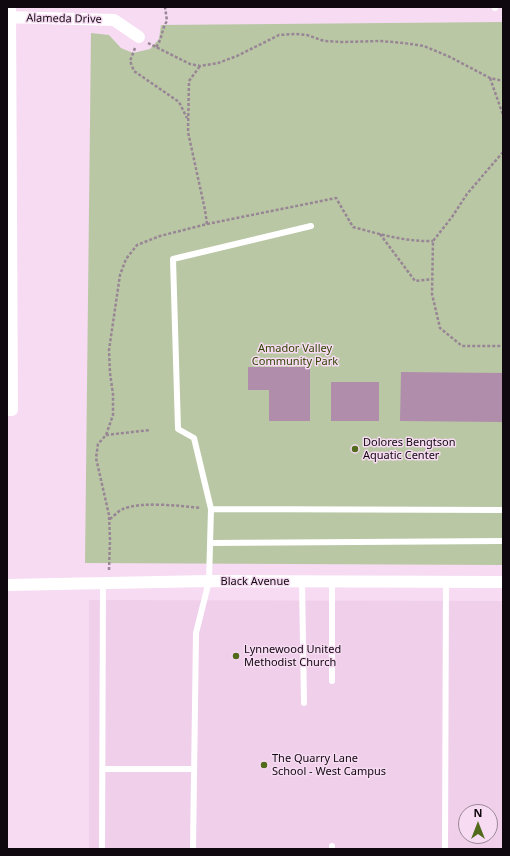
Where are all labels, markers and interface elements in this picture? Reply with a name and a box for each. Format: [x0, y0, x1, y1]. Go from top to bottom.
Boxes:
street label: Alameda Drive [26, 12, 102, 26]
park label: Amador Valley Community Park [252, 342, 338, 368]
place label: Dolores Bengtson Aquatic Center [363, 436, 455, 462]
marker: Dolores Bengtson Aquatic Center [350, 444, 360, 454]
street label: Black Avenue [221, 575, 289, 589]
place label: Lynnewood United Methodist Church [244, 643, 341, 669]
marker: Lynnewood United Methodist Church [231, 651, 241, 661]
place label: The Quarry Lane School - West Campus [272, 752, 386, 778]
marker: The Quarry Lane School - West Campus [259, 760, 269, 770]
north arrow [458, 804, 498, 844]
text: N [474, 805, 482, 820]

